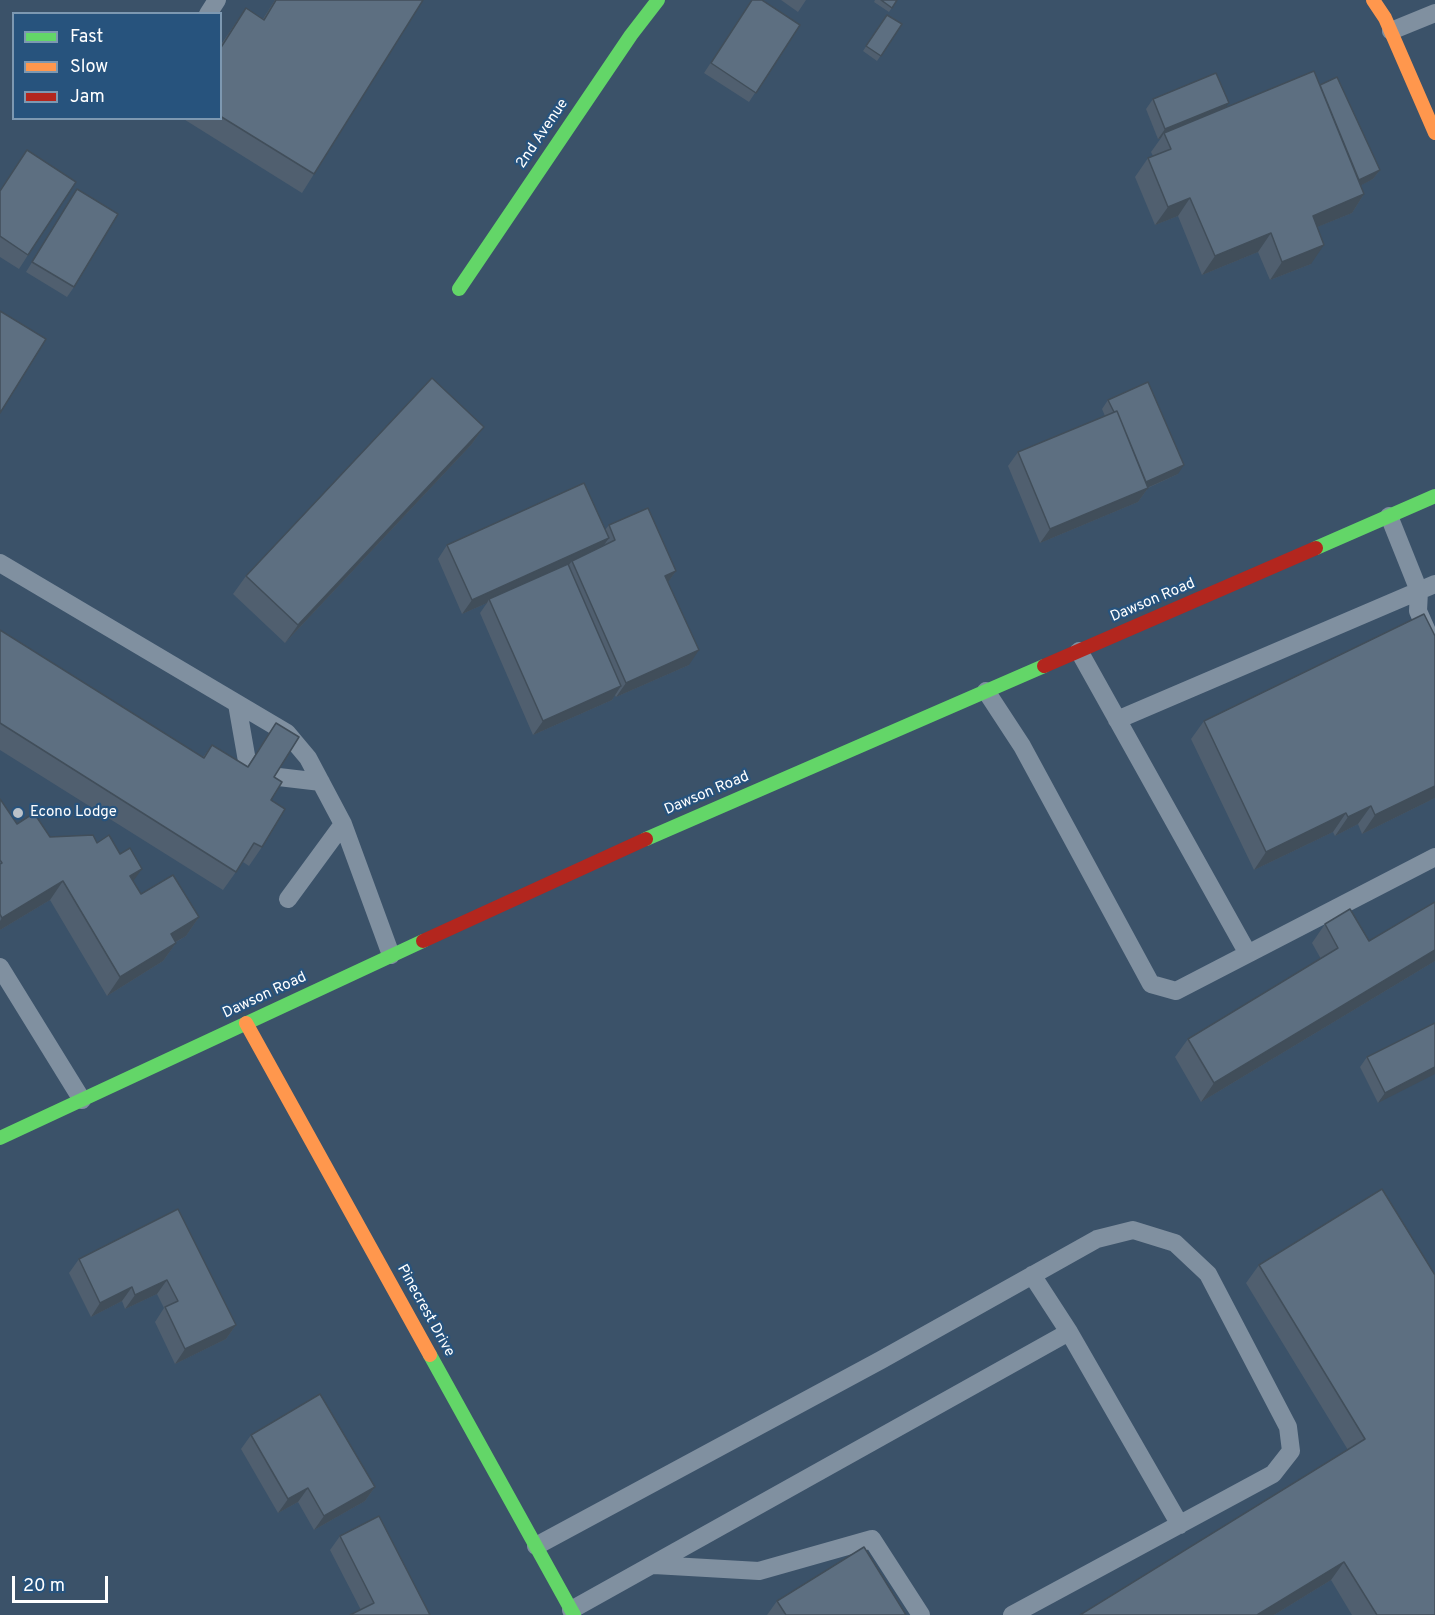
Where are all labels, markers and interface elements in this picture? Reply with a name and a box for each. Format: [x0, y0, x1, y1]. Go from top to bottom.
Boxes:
legend [12, 12, 222, 120]
text: Fast [70, 26, 103, 49]
text: Slow [70, 56, 108, 79]
text: Jam [70, 86, 105, 109]
street label: 2nd Avenue [513, 96, 573, 172]
street label: Dawson Road [1108, 575, 1198, 627]
street label: Dawson Road [662, 768, 752, 820]
place label: Econo Lodge [30, 804, 117, 822]
marker: Econo Lodge [11, 806, 25, 820]
street label: Dawson Road [220, 969, 310, 1023]
street label: Pinecrest Drive [392, 1262, 458, 1360]
scale bar [15, 1564, 111, 1602]
text: 20 m [23, 1575, 65, 1598]

